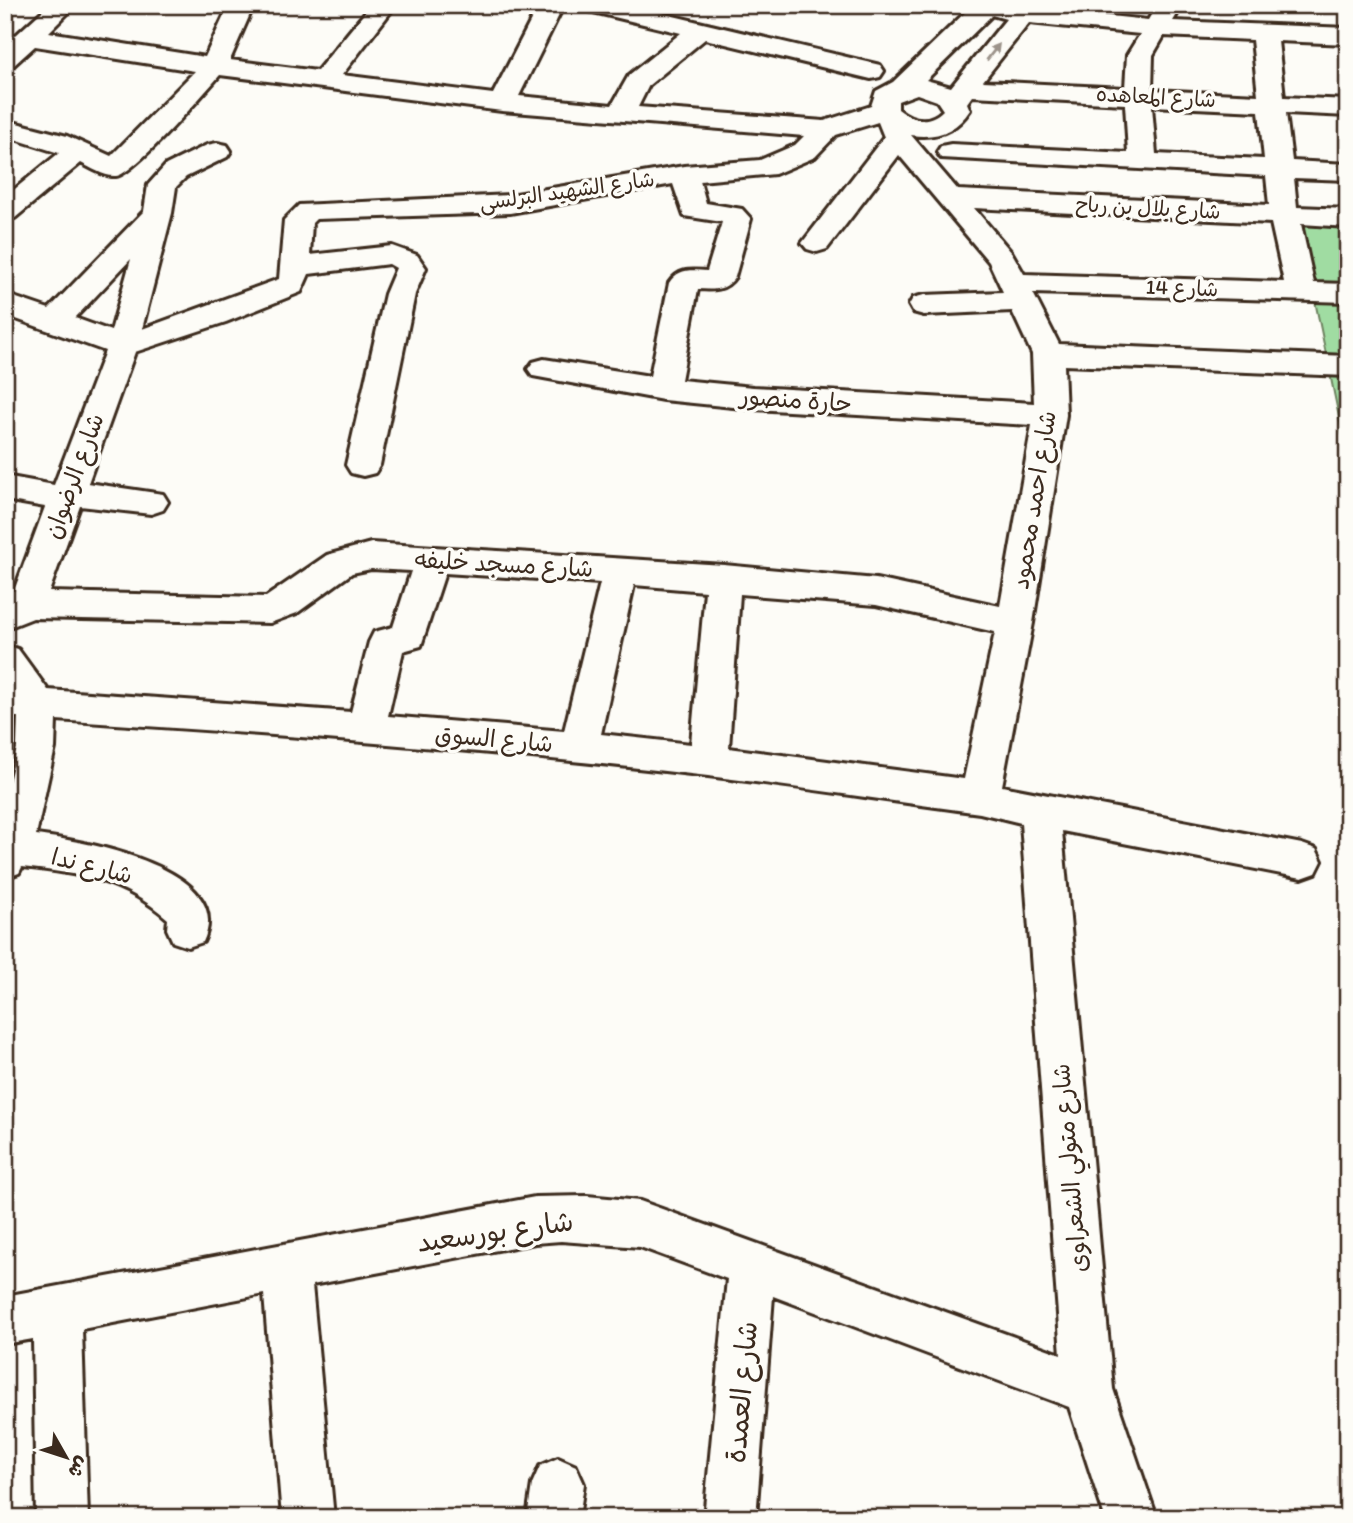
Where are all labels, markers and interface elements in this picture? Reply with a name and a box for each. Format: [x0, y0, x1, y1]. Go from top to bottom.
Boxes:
one-way arrow [985, 43, 999, 61]
street label: شارع المعاهده [1095, 81, 1217, 115]
street label: شارع الشهيد البرلسى [478, 166, 656, 218]
street label: شارع بلال بن رباح [1075, 191, 1221, 227]
street label: شارع 14 [1145, 274, 1219, 304]
street label: حارة منصور [737, 381, 853, 419]
street label: شارع الرضوان [37, 409, 112, 544]
street label: شارع احمد محمود [1005, 409, 1065, 592]
street label: شارع مسجد خليفه [414, 544, 594, 586]
street label: شارع السوق [434, 719, 554, 761]
street label: شارع ندا [48, 841, 136, 892]
street label: شارع متولي الشعراوى [1046, 1062, 1100, 1274]
street label: شارع بورسعيد [415, 1203, 576, 1262]
street label: شارع العمدة [718, 1320, 767, 1465]
north arrow [32, 1422, 102, 1492]
text: ش [63, 1452, 94, 1483]

